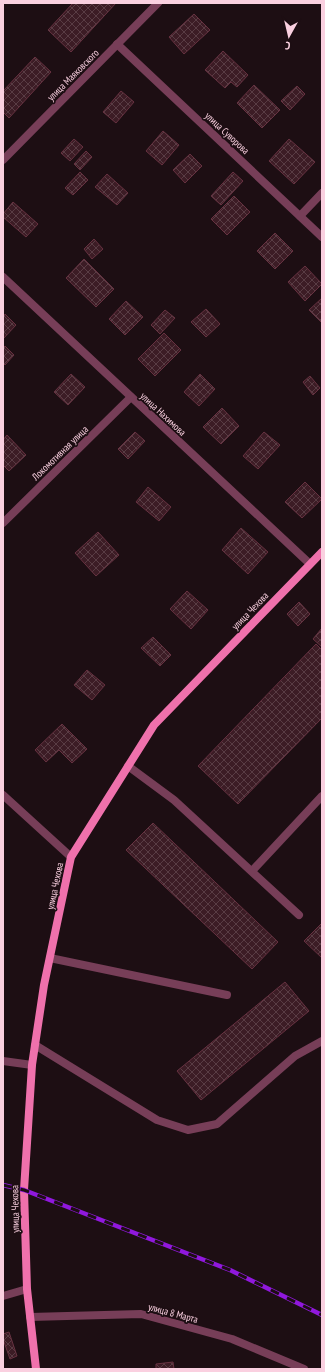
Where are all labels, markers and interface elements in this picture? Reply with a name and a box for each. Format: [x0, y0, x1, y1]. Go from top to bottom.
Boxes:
north arrow [269, 16, 309, 56]
text: С [284, 39, 291, 53]
street label: улица Маяковского [44, 46, 102, 104]
street label: улица Суворова [202, 109, 252, 157]
street label: улица Нахимова [137, 389, 189, 439]
street label: Локомотивная улица [28, 423, 91, 484]
street label: улица Чехова [229, 589, 271, 633]
street label: улица Чехова [44, 861, 66, 911]
street label: улица Чехова [8, 1185, 22, 1233]
street label: улица 8 Марта [147, 1300, 199, 1326]

